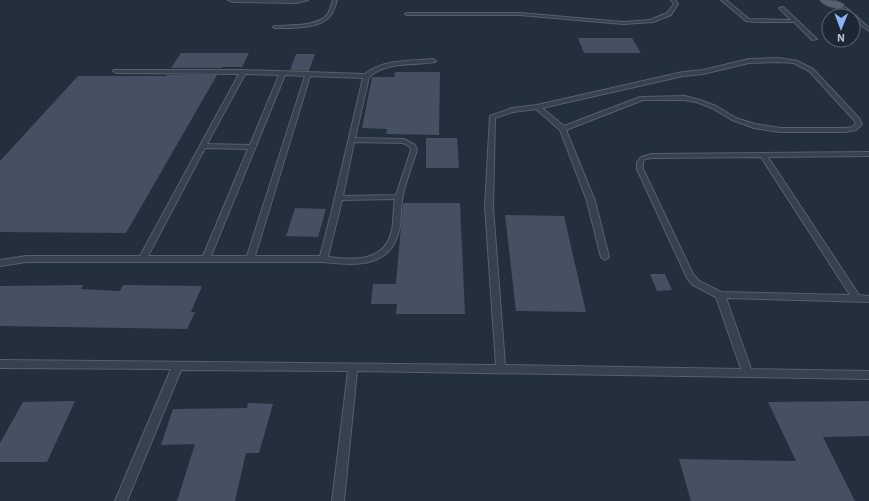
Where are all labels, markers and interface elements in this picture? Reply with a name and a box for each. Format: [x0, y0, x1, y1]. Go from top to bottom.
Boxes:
north arrow [821, 8, 861, 48]
text: N [837, 31, 845, 45]

